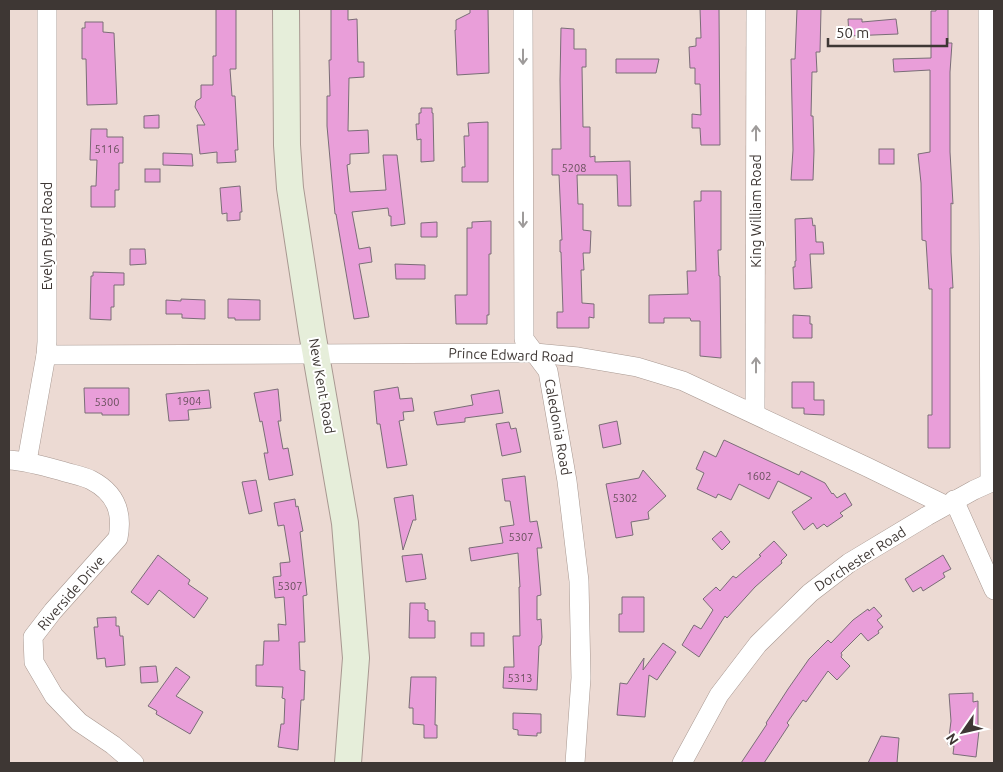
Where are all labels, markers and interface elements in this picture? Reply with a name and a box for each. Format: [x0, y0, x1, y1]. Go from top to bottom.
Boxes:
scale bar [828, 15, 947, 47]
text: 50 m [836, 24, 869, 41]
one-way arrow [518, 49, 528, 65]
one-way arrow [751, 125, 761, 141]
house number: 5116 [95, 143, 119, 155]
street label: King William Road [748, 154, 764, 268]
house number: 5208 [562, 162, 586, 174]
street label: Evelyn Byrd Road [39, 182, 55, 290]
one-way arrow [519, 212, 528, 228]
street label: New Kent Road [306, 337, 338, 435]
street label: Prince Edward Road [448, 345, 574, 365]
one-way arrow [751, 357, 761, 374]
street label: Caledonia Road [542, 378, 574, 476]
house number: 1904 [177, 395, 201, 407]
house number: 5300 [95, 396, 119, 408]
house number: 1602 [747, 470, 771, 482]
house number: 5302 [613, 492, 637, 504]
street label: Dorchester Road [811, 524, 909, 594]
house number: 5307 [509, 531, 533, 543]
street label: Riverside Drive [34, 552, 108, 634]
house number: 5307 [278, 580, 302, 592]
house number: 5313 [508, 672, 532, 684]
north arrow [938, 707, 988, 757]
text: N [943, 730, 962, 748]

